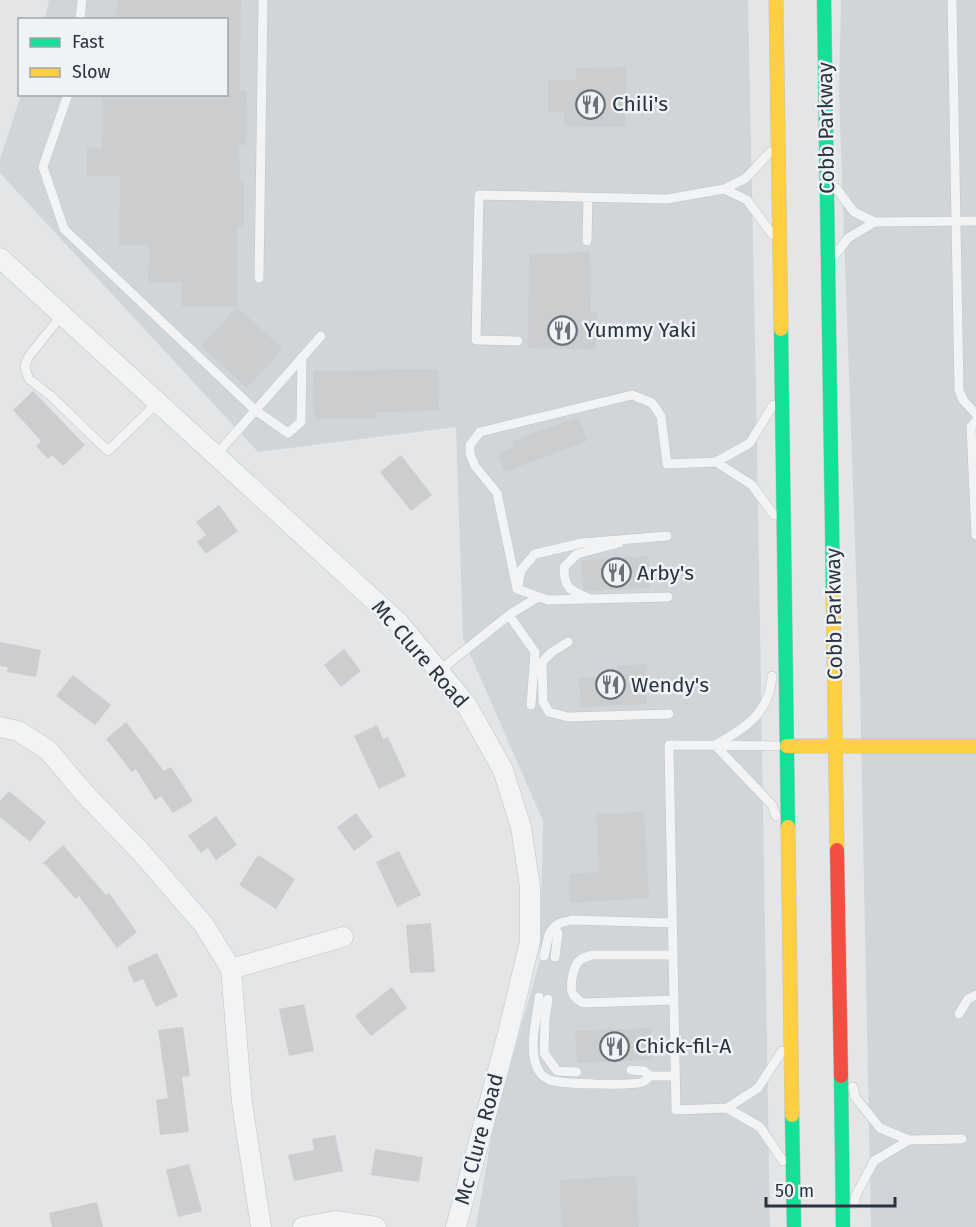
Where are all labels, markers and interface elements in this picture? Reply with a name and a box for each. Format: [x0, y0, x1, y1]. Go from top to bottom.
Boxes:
legend [18, 18, 228, 96]
text: Fast [72, 31, 105, 53]
text: Slow [72, 61, 111, 83]
street label: Cobb Parkway [812, 61, 840, 194]
restaurant icon: Chili's [575, 88, 607, 120]
place label: Chili's [612, 91, 668, 117]
restaurant icon: Yummy Yaki [547, 314, 579, 346]
place label: Yummy Yaki [584, 317, 696, 343]
street label: Cobb Parkway [820, 547, 848, 680]
restaurant icon: Arby's [600, 557, 632, 589]
place label: Arby's [637, 560, 694, 586]
street label: Mc Clure Road [366, 595, 474, 713]
restaurant icon: Wendy's [594, 669, 626, 701]
place label: Wendy's [631, 672, 709, 698]
restaurant icon: Chick-fil-A [598, 1030, 630, 1062]
place label: Chick-fil-A [635, 1033, 731, 1059]
street label: Mc Clure Road [449, 1071, 509, 1207]
scale bar [766, 1170, 895, 1208]
text: 50 m [775, 1180, 814, 1202]

